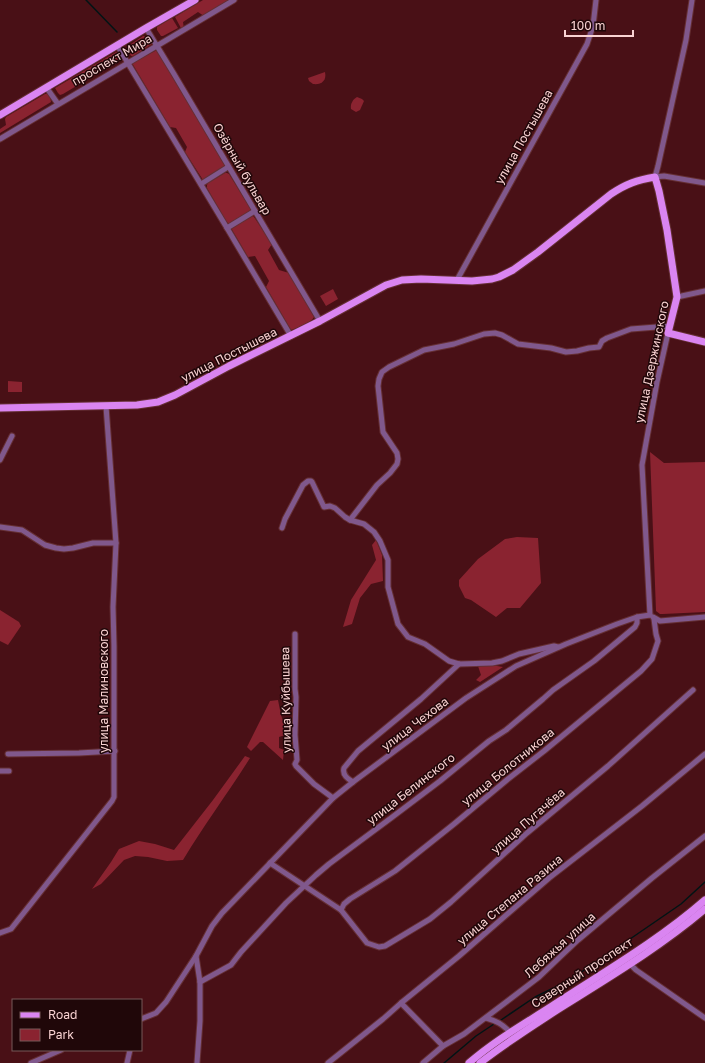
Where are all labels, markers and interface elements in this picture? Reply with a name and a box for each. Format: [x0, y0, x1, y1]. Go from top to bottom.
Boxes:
scale bar [565, 12, 633, 38]
text: 100 m [571, 18, 605, 33]
street label: проспект Мира [69, 31, 154, 89]
street label: улица Постышева [491, 87, 556, 187]
street label: Озёрный бульвар [210, 120, 275, 217]
street label: улица Дзержинского [631, 299, 672, 424]
street label: улица Постышева [178, 324, 279, 385]
street label: улица Малиновского [96, 629, 111, 753]
street label: улица Куйбышева [277, 647, 294, 753]
street label: улица Чехова [378, 694, 451, 754]
street label: улица Болотникова [458, 725, 557, 809]
street label: улица Белинского [364, 750, 458, 828]
street label: улица Пугачёва [488, 784, 568, 857]
street label: улица Степана Разина [454, 851, 565, 948]
street label: Лебяжья улица [521, 909, 598, 980]
street label: Северный проспект [528, 934, 635, 1011]
legend [12, 999, 142, 1051]
text: Road [48, 1007, 77, 1022]
text: Park [48, 1027, 74, 1042]

